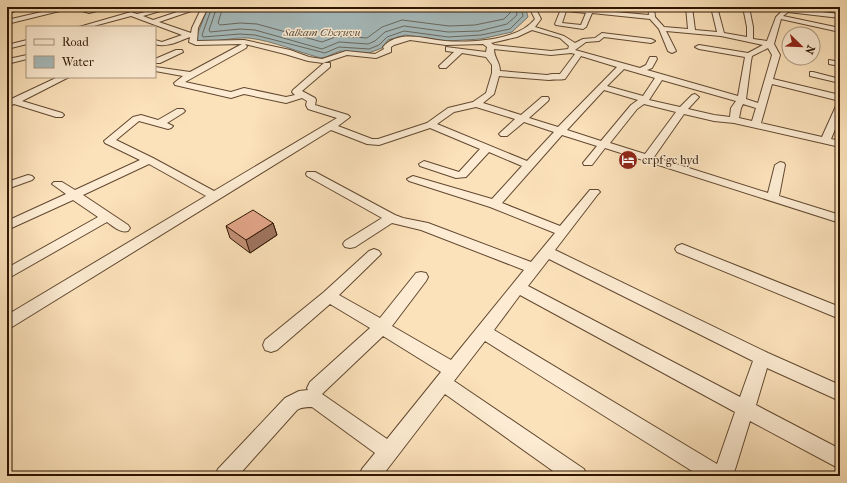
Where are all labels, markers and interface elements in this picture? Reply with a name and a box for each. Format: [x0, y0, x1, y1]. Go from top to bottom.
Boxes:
legend [26, 26, 156, 78]
water label: Salkam Cheruvu [282, 26, 361, 39]
north arrow [781, 26, 821, 66]
text: Road [62, 35, 89, 49]
text: N [802, 43, 817, 57]
text: Water [61, 55, 95, 69]
hotel icon: crpf gc hyd [617, 149, 639, 171]
place label: crpf gc hyd [642, 153, 699, 167]

